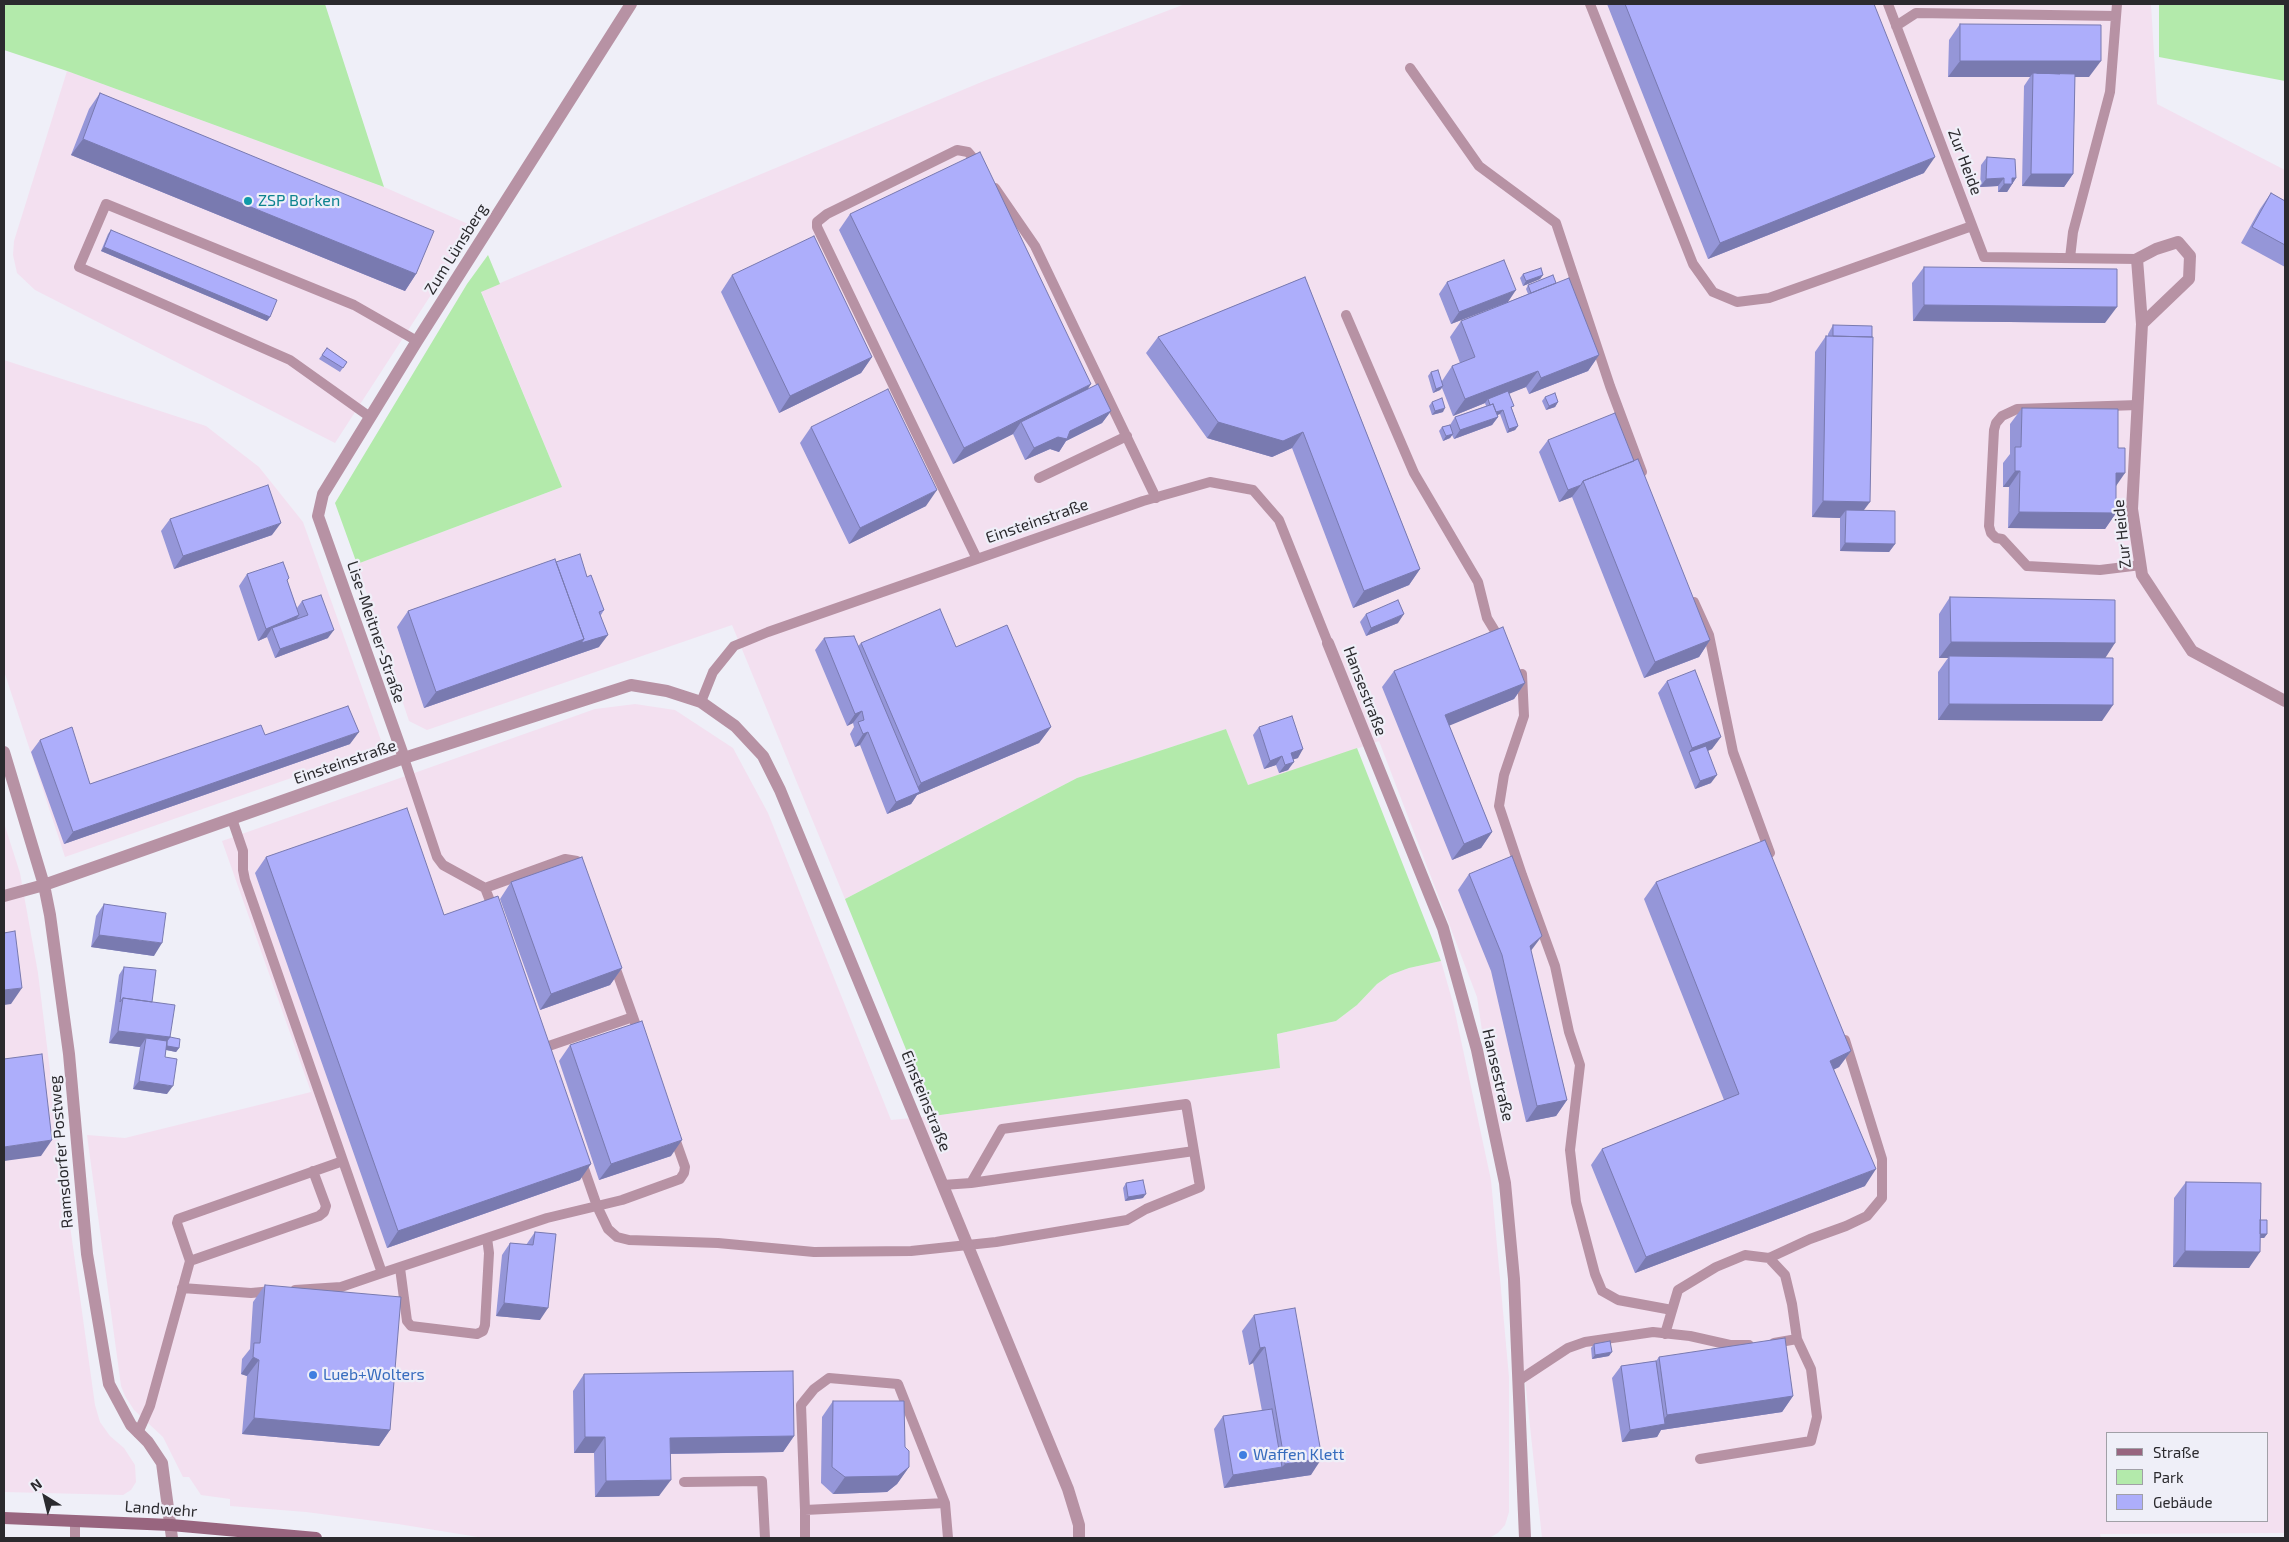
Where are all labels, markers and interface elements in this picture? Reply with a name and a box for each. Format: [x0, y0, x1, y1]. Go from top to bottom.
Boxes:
street label: Zur Heide [1944, 126, 1986, 198]
place label: ZSP Borken [258, 191, 340, 211]
marker: ZSP Borken [242, 195, 254, 207]
street label: Zum Lünsberg [420, 200, 492, 298]
street label: Einsteinstraße [983, 494, 1091, 548]
street label: Zur Heide [2109, 499, 2135, 569]
street label: Lise-Meitner-Straße [343, 558, 409, 706]
street label: Hansestraße [1339, 644, 1391, 738]
street label: Einsteinstraße [291, 735, 399, 789]
street label: Hansestraße [1478, 1027, 1518, 1123]
street label: Einsteinstraße [897, 1048, 955, 1154]
street label: Ramsdorfer Postweg [45, 1075, 77, 1229]
place label: Lueb+Wolters [323, 1365, 425, 1385]
marker: Lueb+Wolters [307, 1369, 319, 1381]
legend [2106, 1432, 2269, 1522]
text: Straße [2153, 1443, 2199, 1461]
place label: Waffen Klett [1253, 1445, 1344, 1465]
marker: Waffen Klett [1237, 1449, 1249, 1461]
text: Park [2153, 1468, 2184, 1486]
north arrow [20, 1472, 70, 1522]
text: N [27, 1475, 45, 1494]
text: Gebäude [2153, 1493, 2212, 1511]
street label: Landwehr [124, 1497, 198, 1521]

